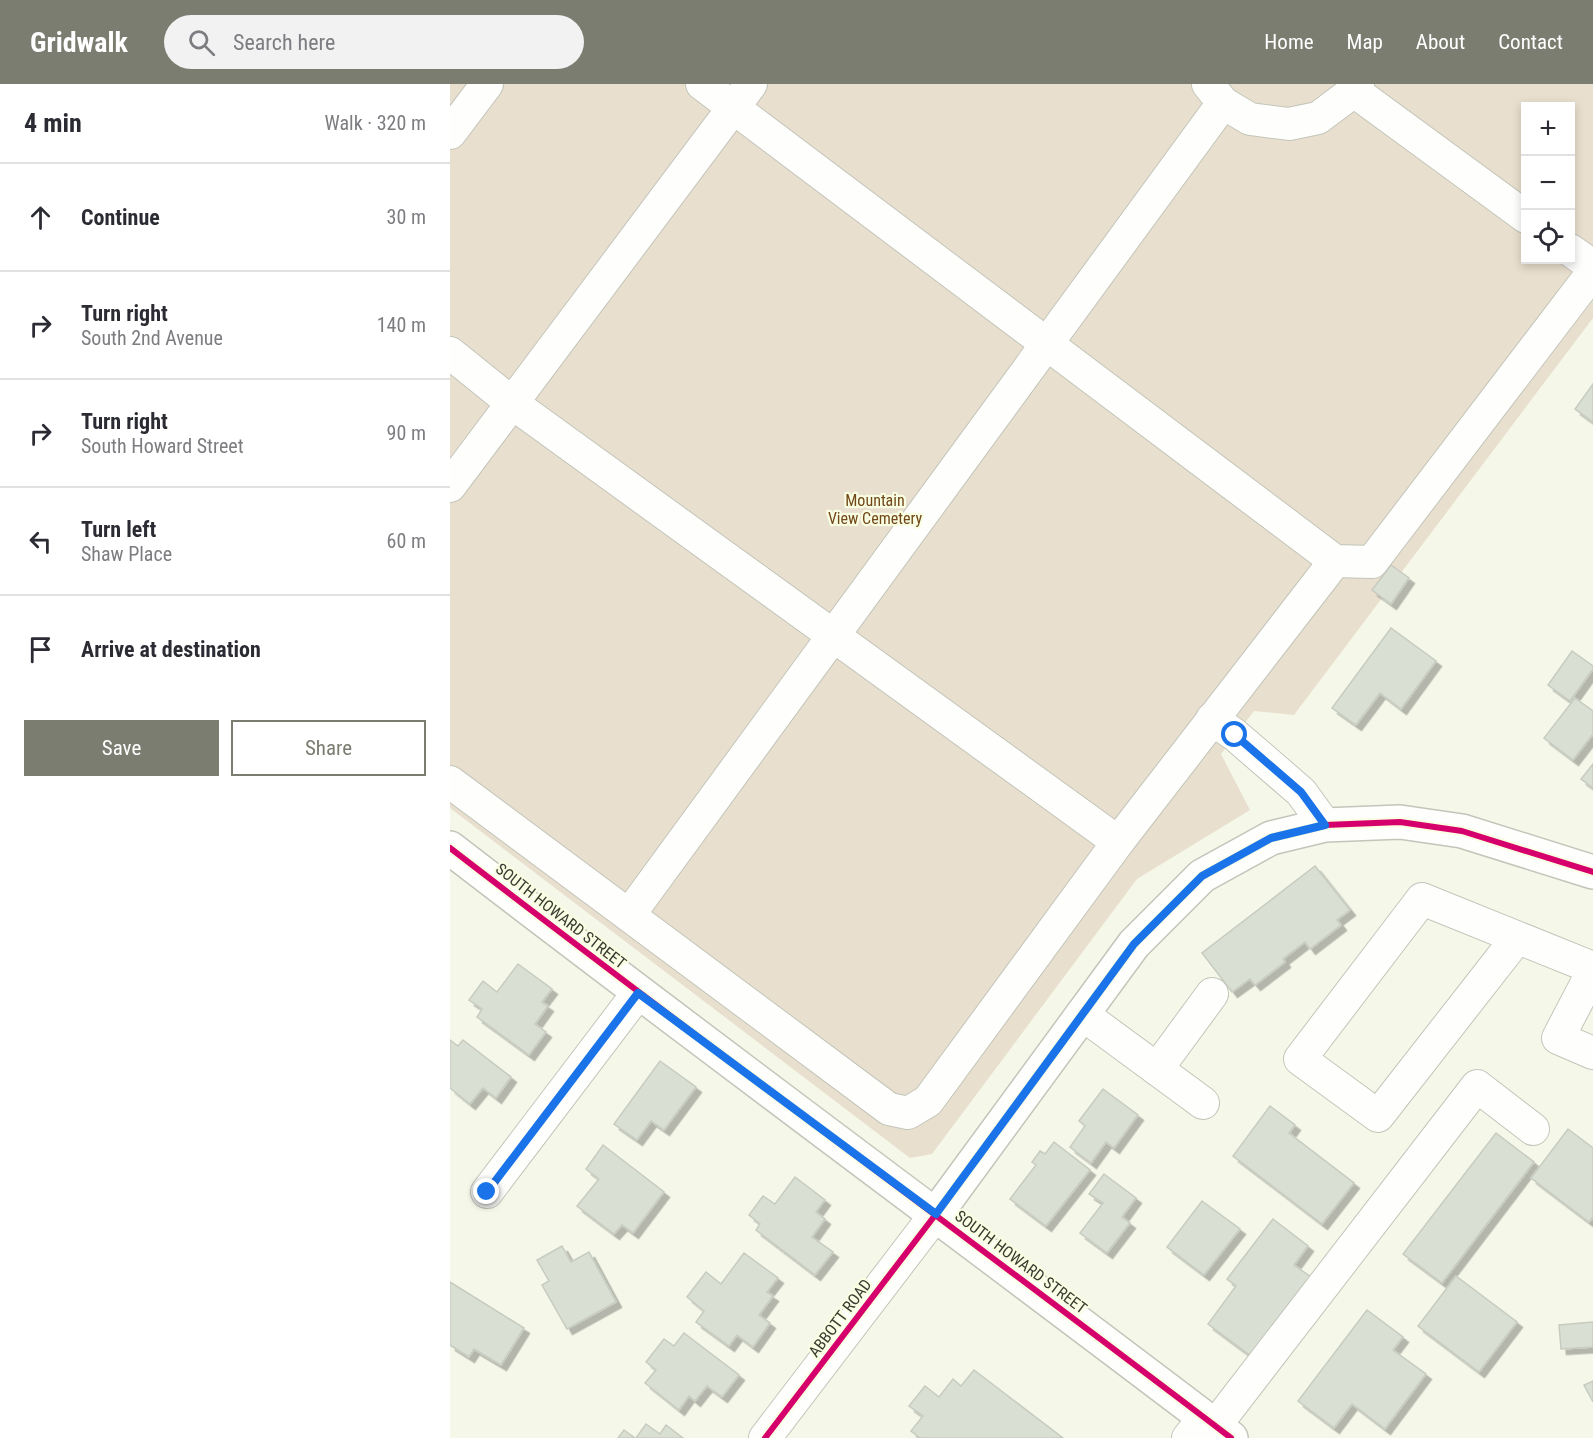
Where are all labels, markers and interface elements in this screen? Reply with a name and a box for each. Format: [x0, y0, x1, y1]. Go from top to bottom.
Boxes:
search box [164, 15, 584, 69]
text: Gridwalk [30, 26, 128, 59]
icon: search [185, 26, 218, 59]
text: Search here [233, 30, 335, 55]
text: Home [1264, 30, 1314, 54]
text: Map [1347, 30, 1383, 54]
text: About [1416, 30, 1465, 54]
text: Contact [1498, 30, 1563, 54]
map controls [1521, 102, 1575, 264]
button: + [1521, 102, 1575, 156]
text: 4 min [24, 108, 82, 138]
text: Walk · 320 m [325, 111, 426, 135]
button: − [1521, 156, 1575, 210]
icon: ahead [24, 201, 57, 234]
text: Continue [81, 205, 160, 230]
text: 30 m [387, 205, 426, 229]
button: locate [1521, 210, 1575, 264]
text: Turn right [81, 301, 168, 326]
icon: right [24, 309, 57, 342]
text: 140 m [377, 313, 426, 337]
text: South 2nd Avenue [81, 326, 223, 350]
text: Turn right [81, 409, 168, 434]
icon: right [24, 417, 57, 450]
text: 90 m [387, 421, 426, 445]
text: South Howard Street [81, 434, 244, 458]
park label: Mountain View Cemetery [828, 491, 922, 528]
text: Turn left [81, 517, 156, 542]
icon: left [24, 525, 57, 558]
text: 60 m [387, 529, 426, 553]
text: Shaw Place [81, 542, 172, 566]
icon: arrive [24, 633, 57, 666]
text: Arrive at destination [81, 637, 261, 662]
button: Save [24, 720, 219, 776]
button: Share [231, 720, 426, 776]
route start [1221, 721, 1247, 747]
street label: SOUTH HOWARD STREET [492, 859, 630, 973]
route end [473, 1178, 499, 1204]
street label: SOUTH HOWARD STREET [951, 1206, 1091, 1318]
street label: ABBOTT ROAD [805, 1275, 875, 1361]

